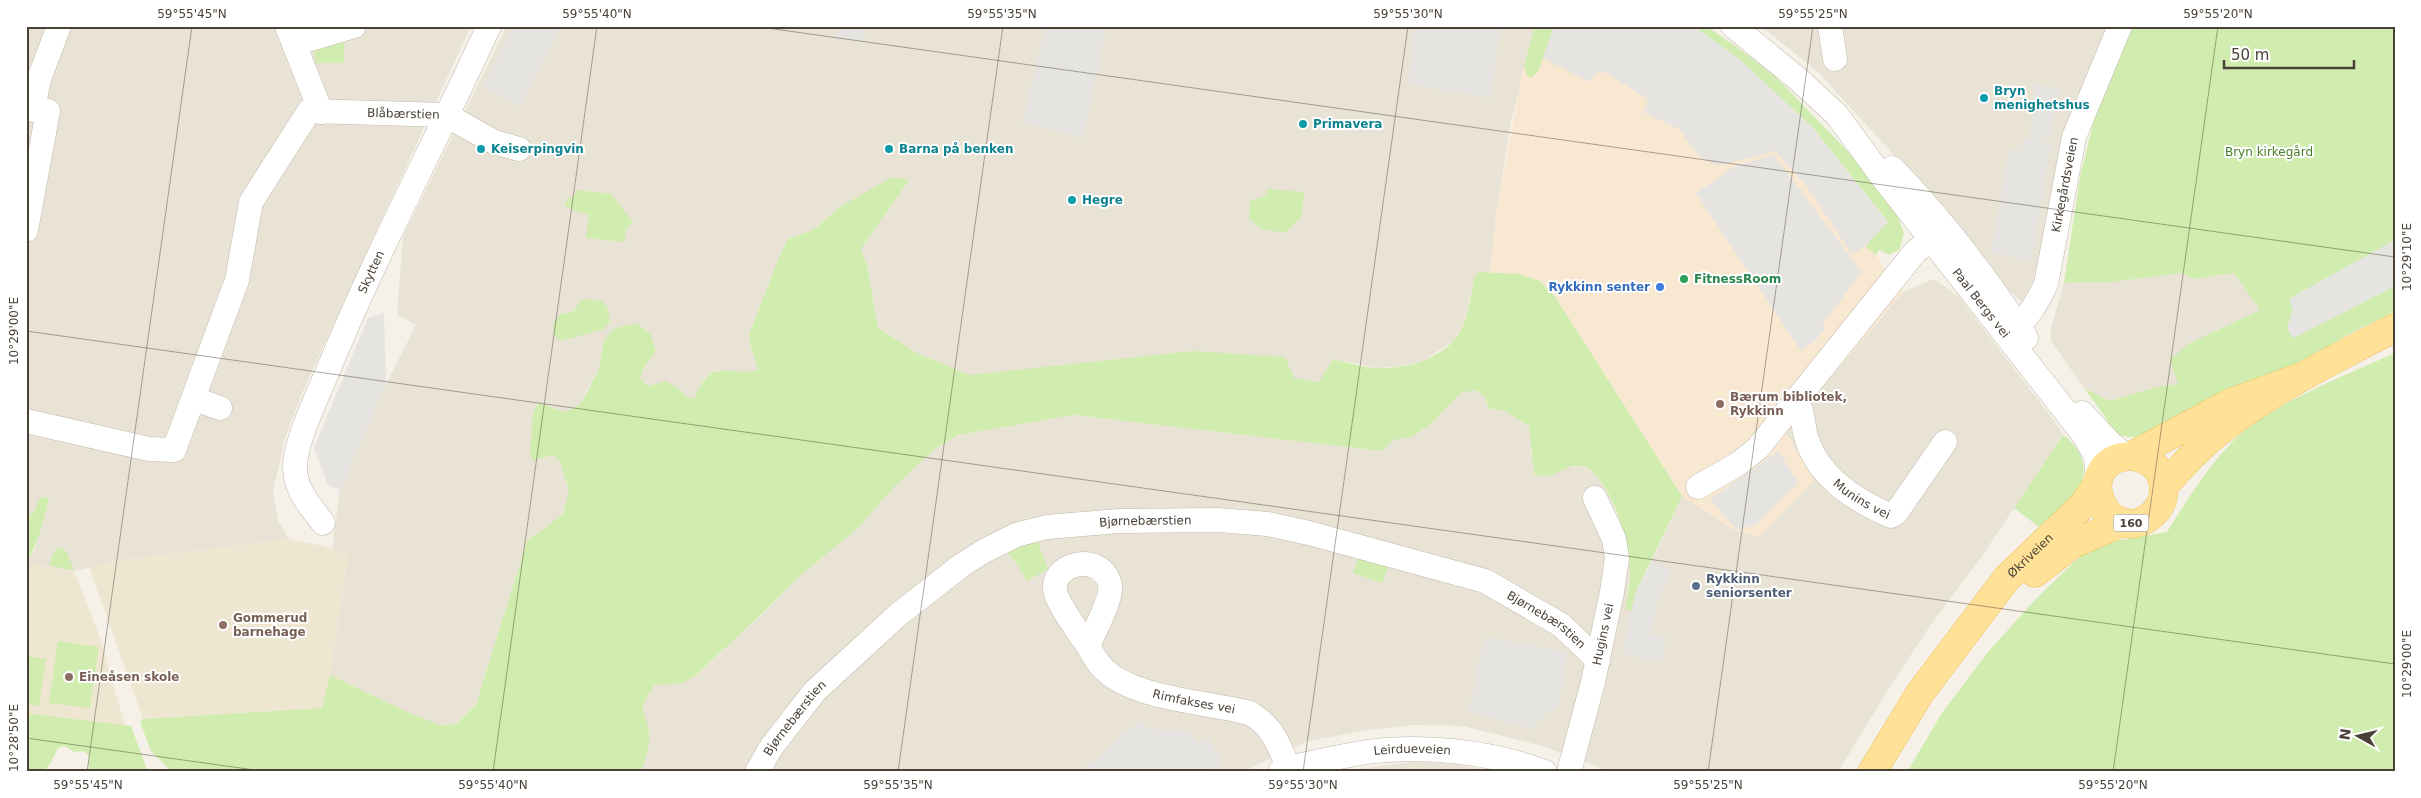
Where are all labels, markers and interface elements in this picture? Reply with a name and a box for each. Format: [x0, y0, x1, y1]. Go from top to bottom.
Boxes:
text: 59°55'45"N [157, 7, 227, 21]
text: 59°55'40"N [562, 7, 632, 21]
text: 59°55'35"N [967, 7, 1037, 21]
text: 59°55'30"N [1373, 7, 1443, 21]
text: 59°55'25"N [1778, 7, 1848, 21]
text: 59°55'20"N [2183, 7, 2253, 21]
scale bar [2224, 38, 2354, 70]
text: 50 m [2231, 46, 2269, 64]
place label: Bryn menighetshus [1994, 84, 2090, 112]
marker: Bryn menighetshus [1978, 92, 1990, 104]
street label: Blåbærstien [367, 106, 440, 122]
place label: Primavera [1313, 117, 1382, 131]
marker: Primavera [1297, 118, 1309, 130]
street label: Kirkegårdsveien [2049, 136, 2081, 233]
place label: Keiserpingvin [491, 142, 584, 156]
place label: Barna på benken [899, 142, 1013, 156]
marker: Keiserpingvin [475, 143, 487, 155]
marker: Barna på benken [883, 143, 895, 155]
park label: Bryn kirkegård [2225, 145, 2313, 159]
place label: Hegre [1082, 193, 1123, 207]
marker: Hegre [1066, 194, 1078, 206]
text: 10°29'10"E [2400, 223, 2414, 291]
street label: Skytten [355, 248, 387, 296]
street label: Paal Bergs vei [1949, 266, 2013, 341]
place label: FitnessRoom [1694, 272, 1781, 286]
marker: FitnessRoom [1678, 273, 1690, 285]
place label: Rykkinn senter [1549, 280, 1650, 294]
marker: Rykkinn senter [1654, 281, 1666, 293]
text: 10°29'00"E [7, 297, 21, 365]
place label: Bærum bibliotek, Rykkinn [1730, 390, 1847, 418]
marker: Bærum bibliotek, Rykkinn [1714, 398, 1726, 410]
street label: Munins vei [1830, 476, 1892, 522]
street label: Bjørnebærstien [1099, 513, 1192, 530]
road number: 160 [2114, 514, 2148, 532]
street label: Økriveien [2005, 531, 2056, 581]
place label: Rykkinn seniorsenter [1706, 572, 1792, 600]
marker: Rykkinn seniorsenter [1690, 580, 1702, 592]
street label: Bjørnebærstien [1504, 588, 1588, 651]
street label: Hugins vei [1590, 602, 1616, 667]
place label: Gommerud barnehage [233, 611, 307, 639]
marker: Gommerud barnehage [217, 619, 229, 631]
text: 10°29'00"E [2400, 630, 2414, 698]
place label: Eineåsen skole [79, 670, 179, 684]
marker: Eineåsen skole [63, 671, 75, 683]
street label: Bjørnebærstien [761, 678, 829, 758]
street label: Rimfakses vei [1151, 687, 1236, 716]
text: 10°28'50"E [7, 704, 21, 772]
north arrow [2334, 710, 2384, 760]
text: N [2336, 727, 2354, 741]
street label: Leirdueveien [1373, 742, 1452, 758]
text: 59°55'45"N [53, 778, 123, 792]
text: 59°55'40"N [458, 778, 528, 792]
text: 59°55'35"N [863, 778, 933, 792]
text: 59°55'30"N [1268, 778, 1338, 792]
text: 59°55'25"N [1673, 778, 1743, 792]
text: 59°55'20"N [2078, 778, 2148, 792]

